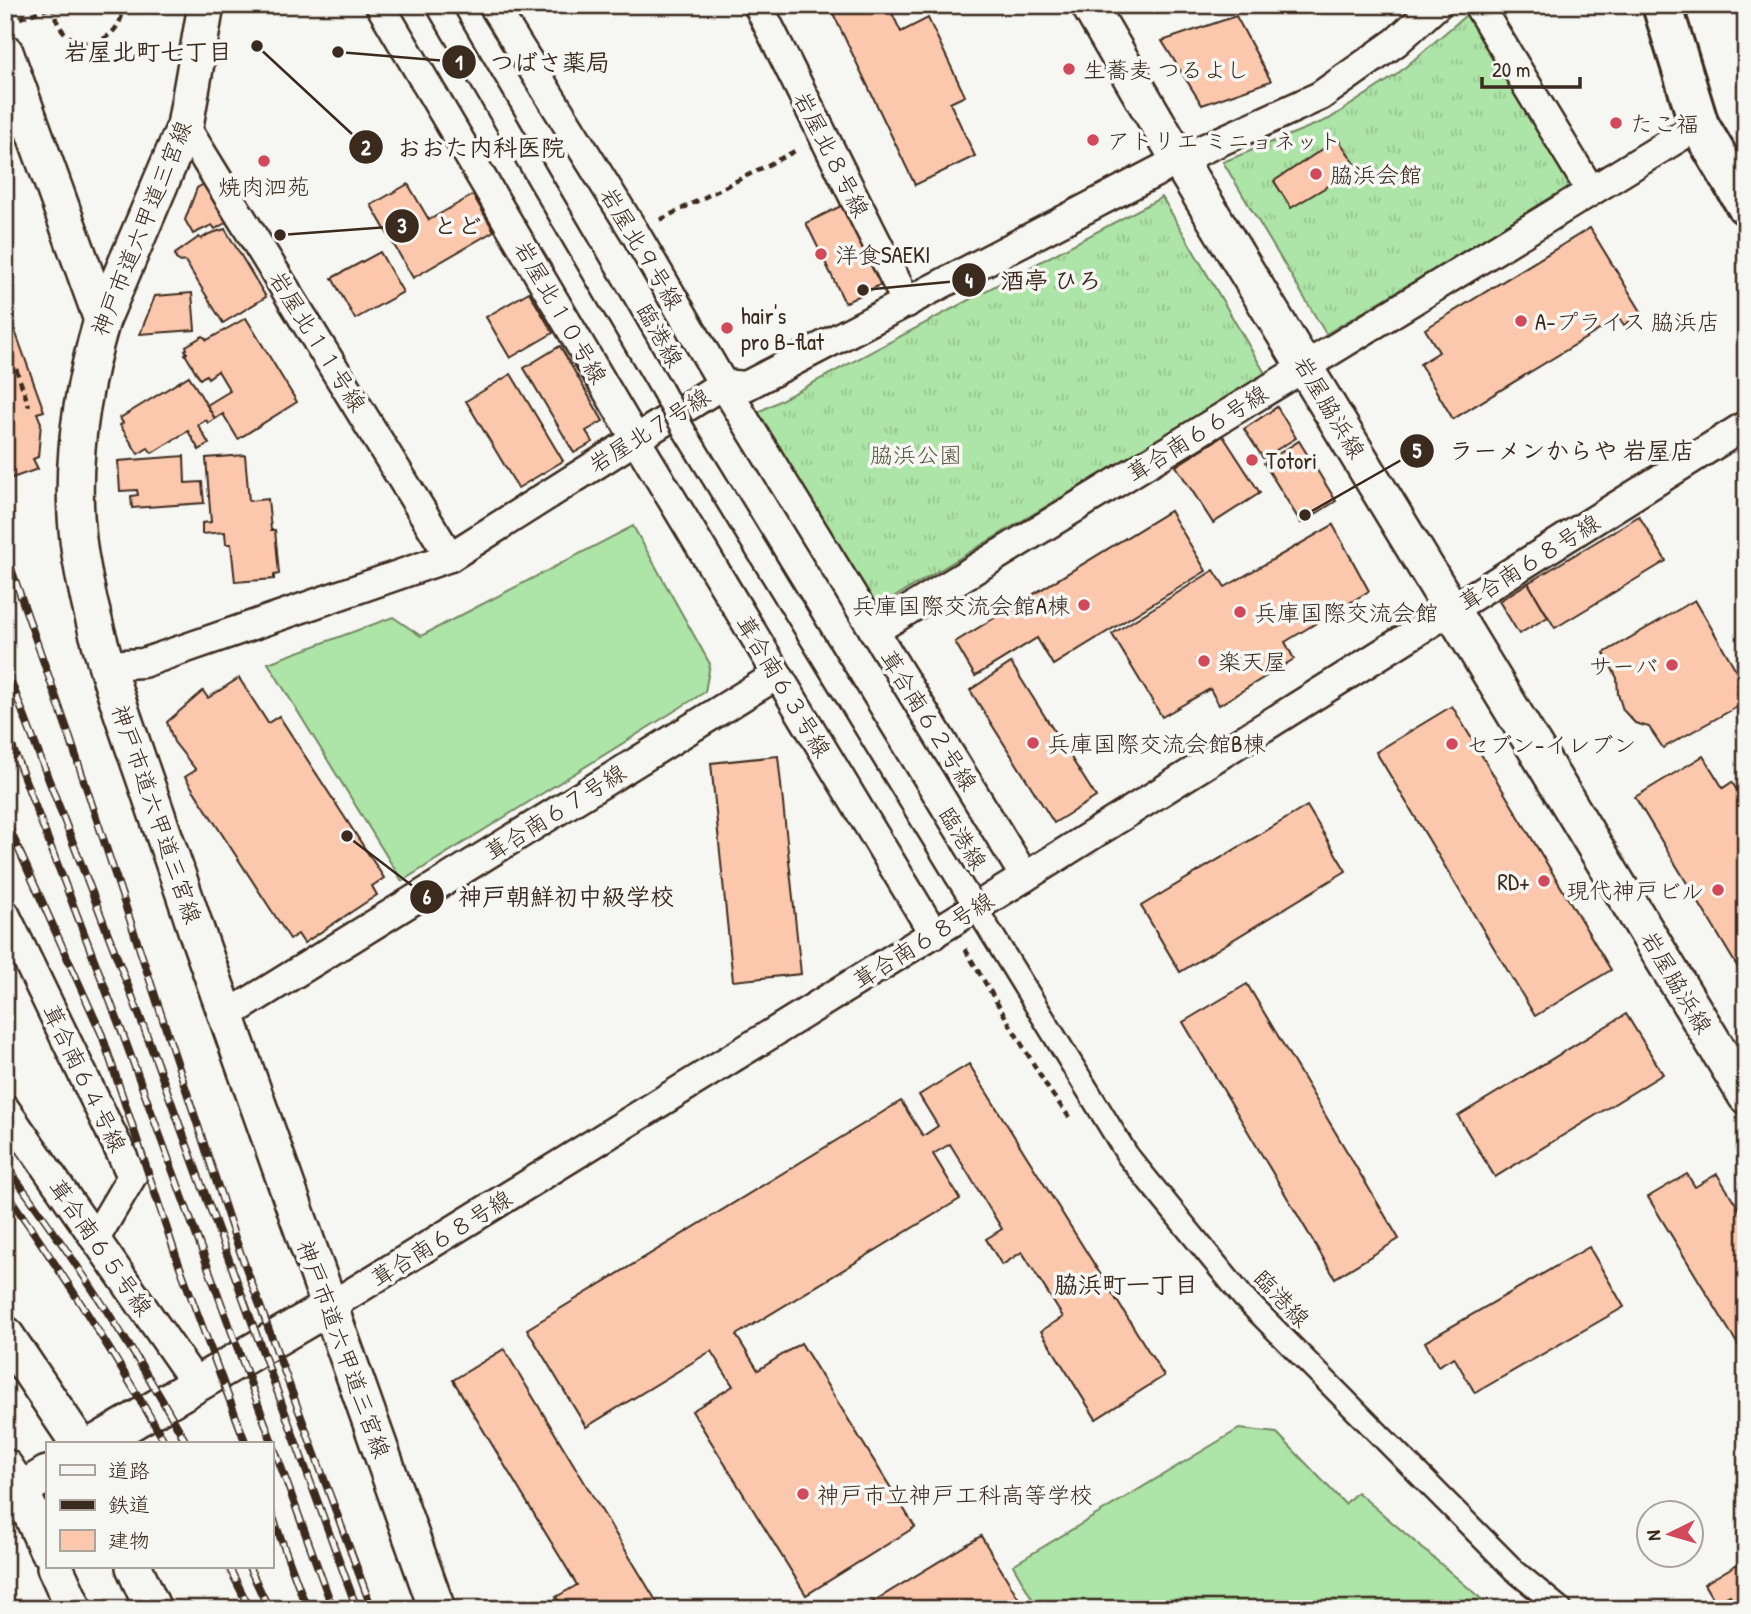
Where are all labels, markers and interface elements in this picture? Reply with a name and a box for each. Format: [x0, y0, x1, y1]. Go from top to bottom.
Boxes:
district label: 岩屋北町七丁目 [64, 35, 232, 67]
callout: つばさ薬局 [441, 40, 624, 85]
text: つばさ薬局 [490, 46, 610, 78]
scale bar [1482, 46, 1580, 90]
text: 1 [455, 48, 463, 77]
place label: 生蕎麦 つるよし [1083, 54, 1249, 85]
text: 20 m [1492, 55, 1530, 84]
marker: 生蕎麦 つるよし [1061, 61, 1077, 77]
street label: 岩屋北８号線 [787, 85, 877, 223]
place label: たこ福 [1630, 108, 1699, 139]
marker: たこ福 [1608, 115, 1624, 131]
street label: 神戸市道六甲道三宮線 [84, 116, 198, 340]
callout: おおた内科医院 [348, 125, 579, 170]
place label: アトリエ ミニョネット [1107, 125, 1341, 156]
text: おおた内科医院 [397, 131, 565, 163]
marker: アトリエ ミニョネット [1085, 132, 1101, 148]
text: 2 [361, 133, 371, 162]
marker: 焼肉泗苑 [256, 153, 272, 169]
place label: 脇浜会館 [1330, 159, 1422, 190]
marker: 脇浜会館 [1308, 166, 1324, 182]
place label: 焼肉泗苑 [218, 171, 310, 202]
street label: 岩屋北９号線 [593, 181, 691, 315]
callout: とど [384, 203, 495, 248]
text: とど [433, 209, 481, 241]
text: 3 [397, 211, 407, 240]
street label: 岩屋北１０号線 [507, 235, 615, 389]
place label: 洋食SAEKI [835, 239, 930, 270]
marker: 洋食SAEKI [813, 246, 829, 262]
callout: 酒亭 ひろ [952, 258, 1116, 303]
text: 酒亭 ひろ [1000, 264, 1102, 296]
street label: 岩屋北１１号線 [262, 265, 374, 417]
text: 4 [965, 266, 973, 295]
street label: 臨港線 [629, 297, 691, 373]
place label: hair's pro B-flat [741, 300, 825, 357]
place label: A-プライス 脇浜店 [1535, 306, 1720, 337]
marker: A-プライス 脇浜店 [1513, 313, 1529, 329]
marker: hair's pro B-flat [719, 320, 735, 336]
street label: 岩屋脇浜線 [1287, 350, 1373, 464]
street label: 葺合南６６号線 [1121, 377, 1273, 489]
street label: 岩屋北７号線 [582, 380, 716, 480]
callout: ラーメンからや 岩屋店 [1400, 429, 1709, 474]
text: ラーメンからや 岩屋店 [1449, 434, 1695, 466]
text: 5 [1413, 436, 1422, 465]
park label: 脇浜公園 [870, 439, 962, 470]
place label: Totori [1266, 445, 1317, 476]
marker: Totori [1244, 452, 1260, 468]
street label: 葺合南６８号線 [1453, 506, 1605, 618]
place label: 兵庫国際交流会館A棟 [852, 590, 1070, 621]
marker: 兵庫国際交流会館A棟 [1076, 597, 1092, 613]
place label: 兵庫国際交流会館 [1254, 597, 1438, 628]
marker: 兵庫国際交流会館 [1232, 604, 1248, 620]
street label: 葺合南６３号線 [729, 609, 839, 763]
street label: 葺合南６２号線 [873, 644, 985, 796]
place label: 楽天屋 [1218, 646, 1287, 677]
place label: サーバ [1589, 650, 1658, 681]
marker: 楽天屋 [1196, 653, 1212, 669]
marker: サーバ [1664, 657, 1680, 673]
street label: 神戸市道六甲道三宮線 [105, 700, 209, 928]
place label: 兵庫国際交流会館B棟 [1047, 728, 1266, 759]
place label: セブン-イレブン [1466, 729, 1636, 760]
marker: 兵庫国際交流会館B棟 [1025, 735, 1041, 751]
marker: セブン-イレブン [1444, 736, 1460, 752]
street label: 葺合南６７号線 [479, 756, 631, 868]
street label: 臨港線 [932, 801, 994, 875]
place label: RD+ [1498, 866, 1530, 897]
marker: RD+ [1536, 873, 1552, 889]
callout: 神戸朝鮮初中級学校 [409, 874, 688, 919]
place label: 現代神戸ビル [1566, 875, 1704, 906]
text: 神戸朝鮮初中級学校 [458, 880, 674, 912]
text: 6 [423, 882, 432, 911]
marker: 現代神戸ビル [1710, 882, 1726, 898]
street label: 葺合南６８号線 [847, 884, 999, 996]
street label: 岩屋脇浜線 [1634, 925, 1720, 1039]
street label: 葺合南６４号線 [36, 999, 134, 1157]
street label: 葺合南６５号線 [42, 1172, 160, 1322]
street label: 葺合南６８号線 [365, 1182, 517, 1294]
street label: 神戸市道六甲道三宮線 [290, 1236, 398, 1462]
street label: 臨港線 [1247, 1262, 1317, 1334]
district label: 脇浜町一丁目 [1054, 1268, 1198, 1300]
legend [46, 1442, 273, 1568]
text: 道路 [108, 1456, 150, 1485]
place label: 神戸市立神戸工科高等学校 [817, 1479, 1093, 1510]
marker: 神戸市立神戸工科高等学校 [795, 1486, 811, 1502]
text: 鉄道 [108, 1490, 150, 1519]
north arrow [1636, 1498, 1706, 1568]
text: 建物 [108, 1526, 150, 1555]
text: N [1640, 1529, 1666, 1542]

